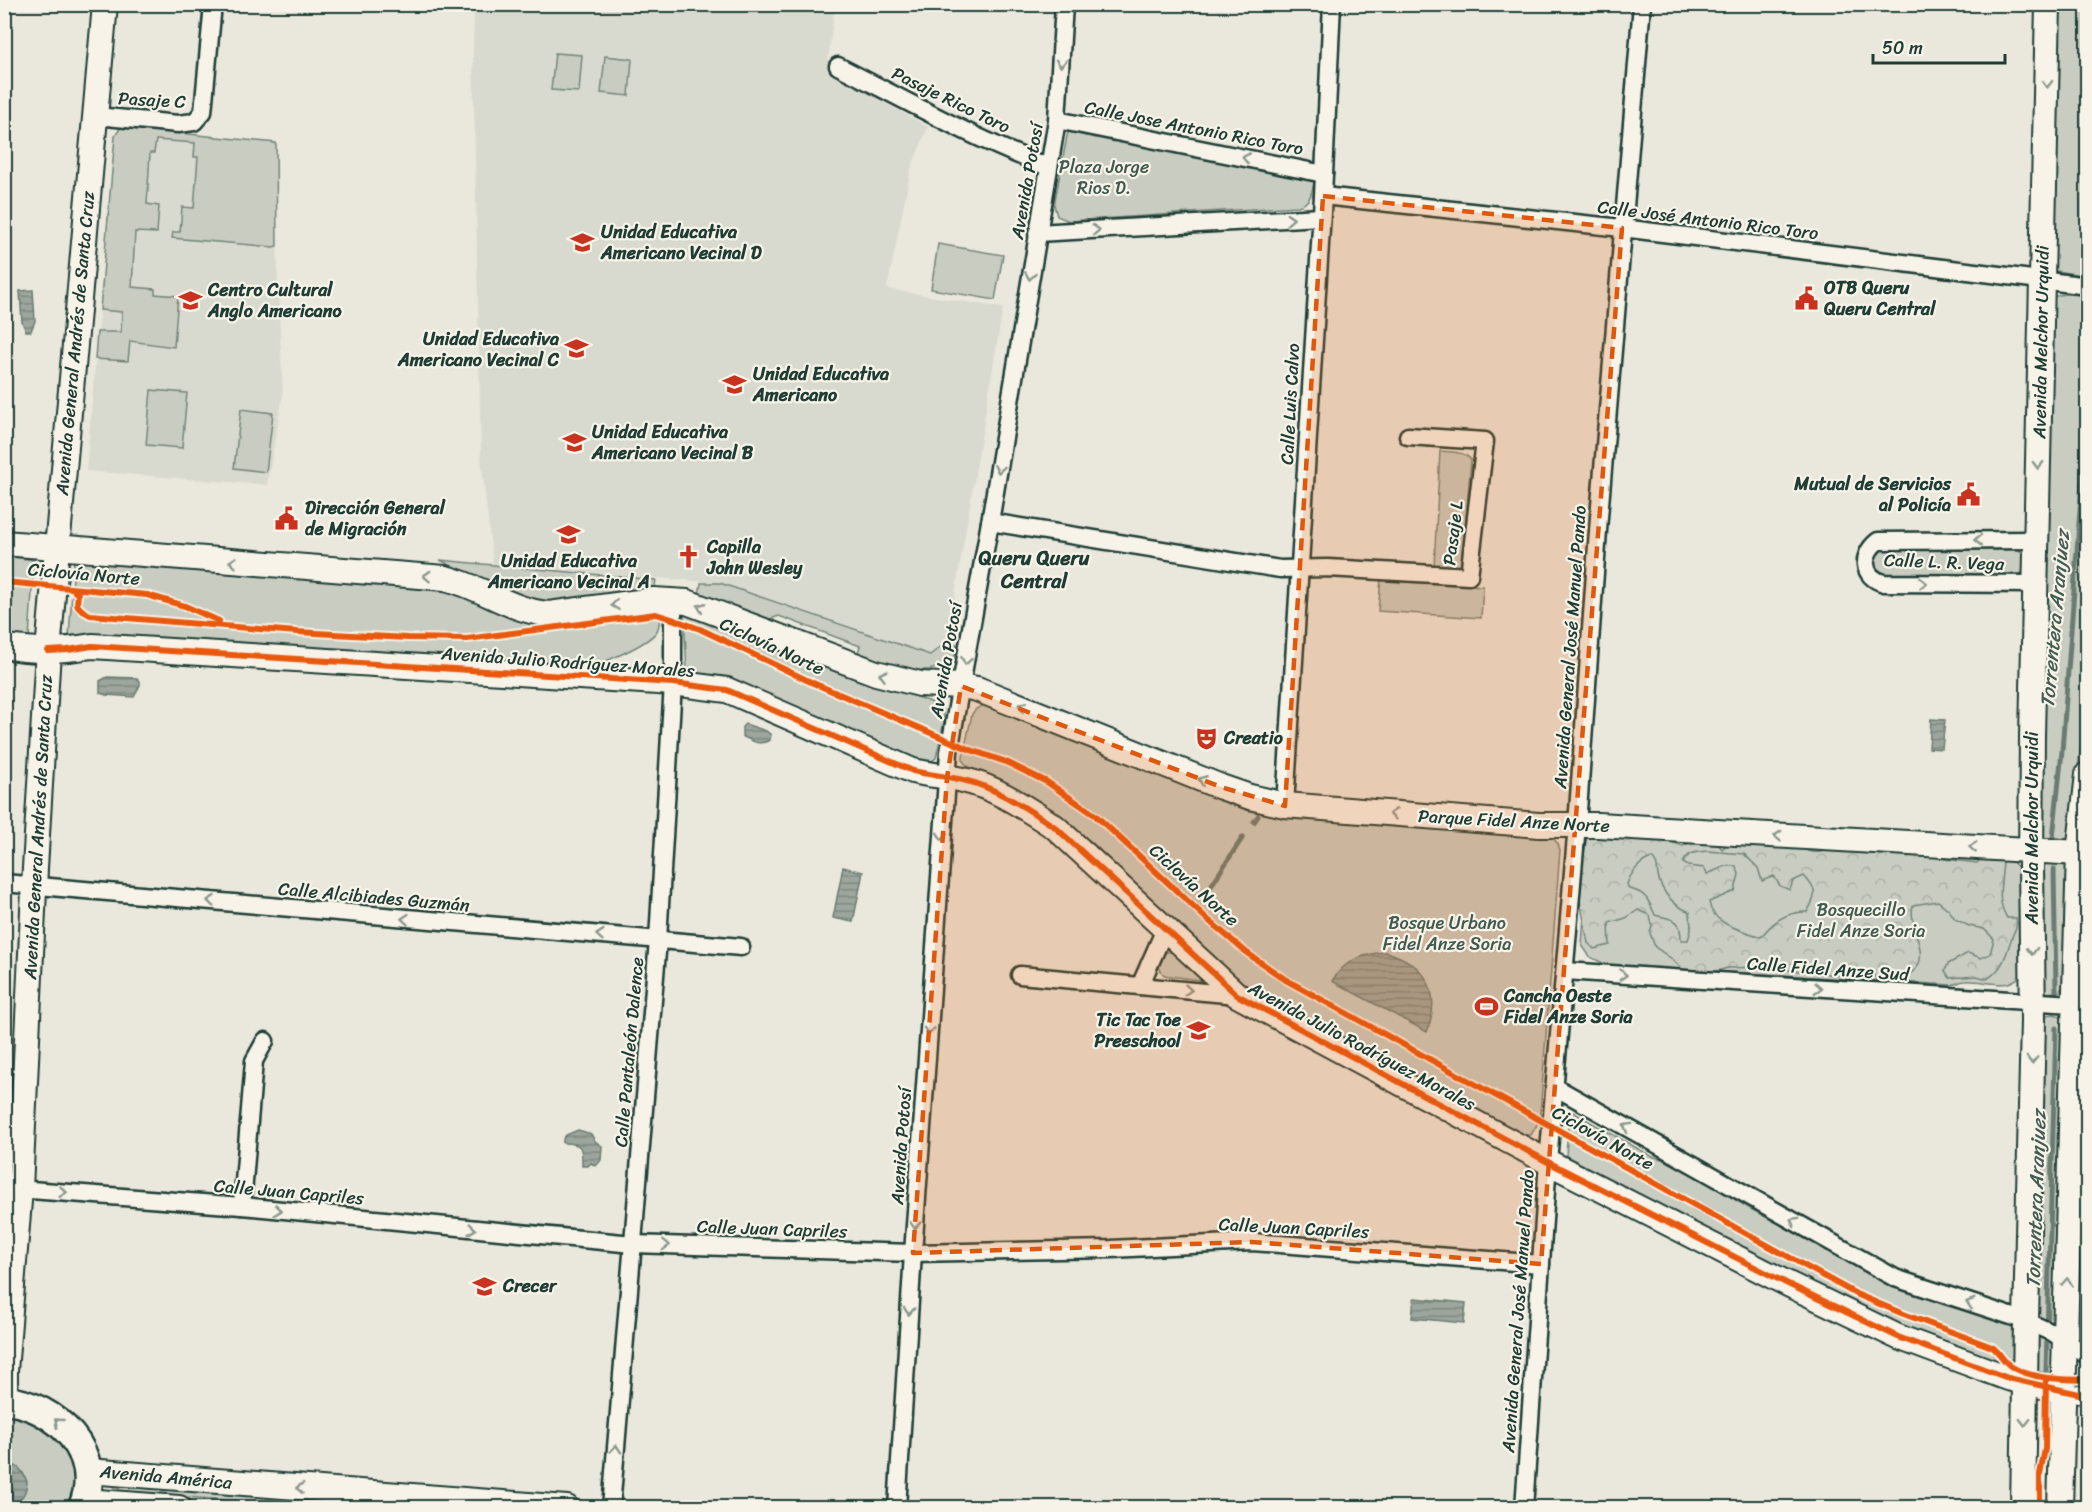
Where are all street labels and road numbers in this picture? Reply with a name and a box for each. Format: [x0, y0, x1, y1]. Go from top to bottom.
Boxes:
street label: Pasaje Rico Toro [886, 57, 1016, 143]
street label: Pasaje C [117, 82, 187, 118]
street label: Calle Jose Antonio Rico Toro [1082, 91, 1306, 165]
street label: Avenida Potosí [1001, 118, 1053, 243]
street label: Avenida General Andrés de Santa Cruz [46, 189, 104, 498]
street label: Calle José Antonio Rico Toro [1596, 191, 1820, 249]
street label: Avenida Melchor Urquidi [2023, 244, 2059, 440]
street label: Calle Luis Calvo [1271, 342, 1309, 466]
street label: Pasaje L [1433, 498, 1473, 567]
street label: Avenida General José Manuel Pando [1544, 504, 1596, 791]
street label: Calle L. R. Vega [1883, 544, 2006, 580]
street label: Ciclovía Norte [26, 553, 142, 595]
street label: Avenida Potosí [920, 597, 972, 722]
street label: Ciclovía Norte [714, 608, 830, 684]
street label: Avenida Julio Rodríguez Morales [439, 637, 697, 687]
street label: Avenida General Andrés de Santa Cruz [14, 673, 62, 981]
street label: Avenida Melchor Urquidi [2016, 730, 2048, 926]
street label: Parque Fidel Anze Norte [1417, 800, 1611, 842]
street label: Ciclovía Norte [1141, 835, 1247, 935]
street label: Calle Alcibiades Guzmán [277, 873, 471, 921]
street label: Calle Fidel Anze Sud [1746, 947, 1912, 991]
street label: Calle Pantaleón Dalence [605, 956, 653, 1148]
street label: Avenida Julio Rodríguez Morales [1241, 972, 1482, 1120]
street label: Avenida Potosí [881, 1084, 921, 1207]
street label: Ciclovía Norte [1546, 1097, 1660, 1179]
street label: Avenida General José Manuel Pando [1492, 1168, 1544, 1455]
street label: Calle Juan Capriles [213, 1170, 366, 1215]
street label: Calle Juan Capriles [1218, 1208, 1371, 1248]
street label: Calle Juan Capriles [696, 1210, 848, 1248]
street label: Avenida América [98, 1455, 234, 1499]

